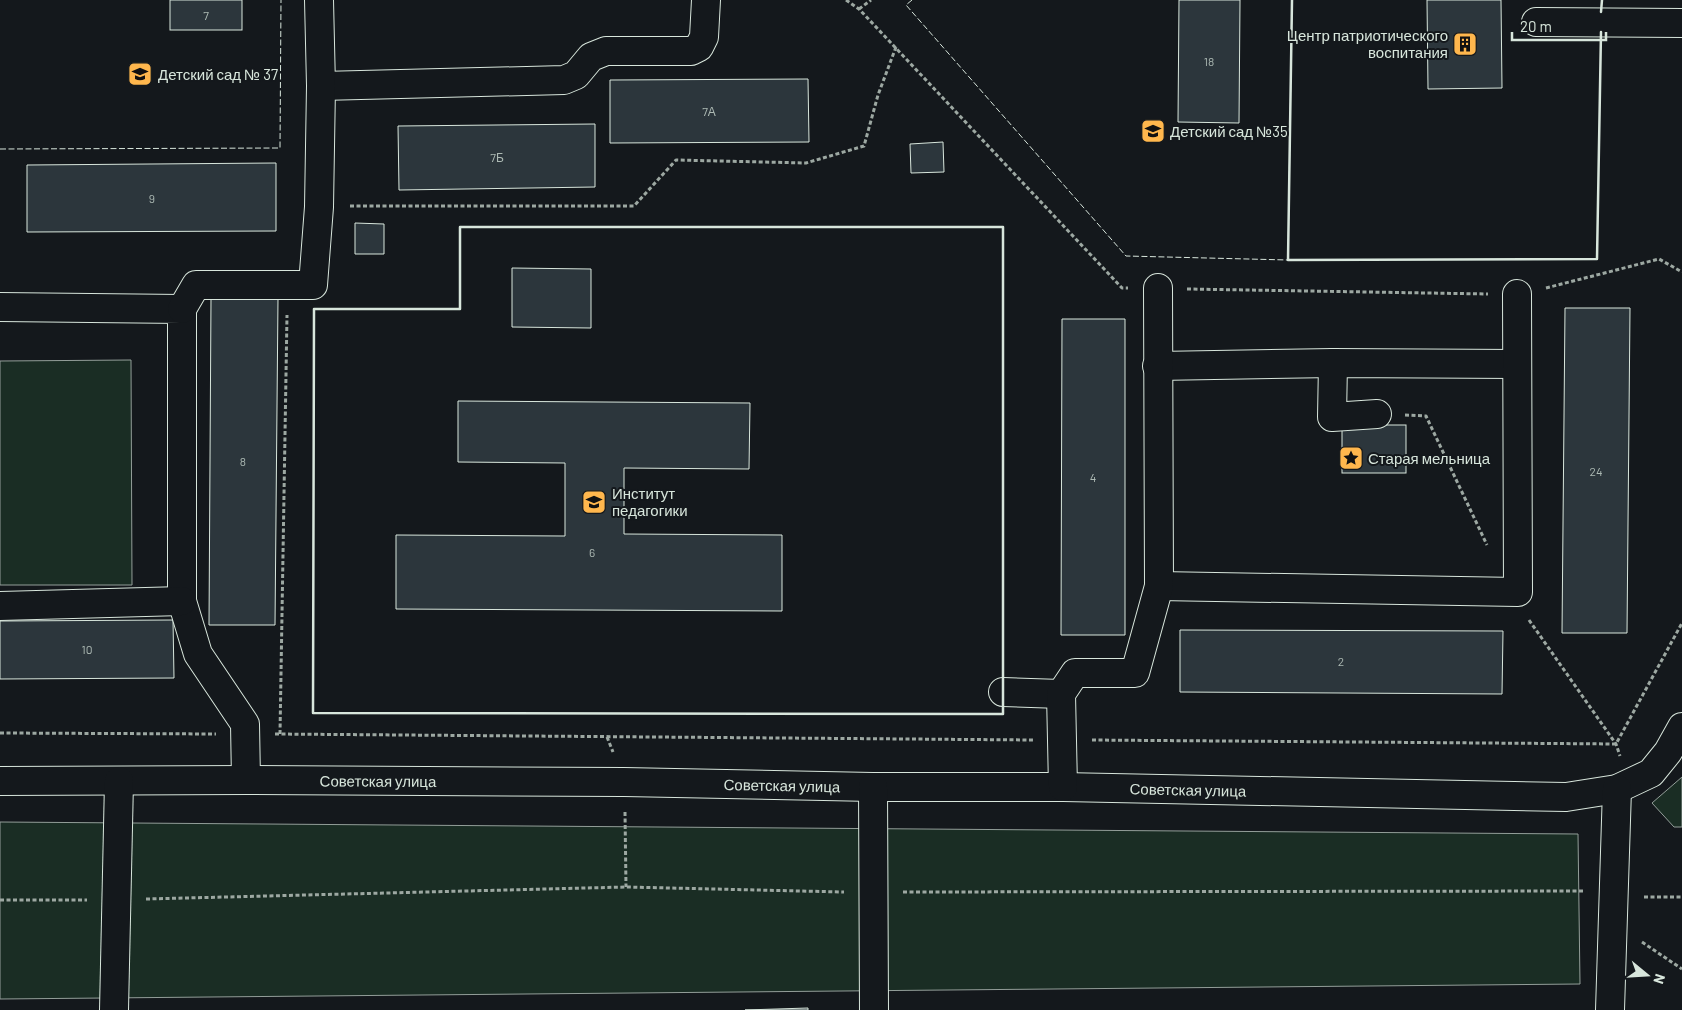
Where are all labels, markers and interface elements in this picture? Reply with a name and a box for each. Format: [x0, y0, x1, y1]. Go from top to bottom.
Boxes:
house number: 7 [203, 8, 209, 22]
scale bar [1512, 10, 1606, 42]
text: 20 m [1520, 17, 1552, 35]
place label: Центр патриотического воспитания [1287, 26, 1448, 61]
building icon: Центр патриотического воспитания [1452, 31, 1478, 57]
house number: 18 [1204, 54, 1214, 68]
school or university icon: Детский сад № 37 [127, 61, 153, 87]
place label: Детский сад № 37 [158, 65, 278, 83]
house number: 7А [702, 104, 716, 118]
school or university icon: Детский сад №35 [1140, 118, 1166, 144]
place label: Детский сад №35 [1170, 122, 1288, 140]
house number: 7Б [490, 150, 504, 164]
house number: 9 [149, 191, 155, 205]
place icon: Старая мельница [1338, 445, 1364, 471]
place label: Старая мельница [1368, 449, 1491, 467]
house number: 8 [240, 454, 246, 468]
house number: 24 [1589, 464, 1603, 478]
house number: 4 [1090, 470, 1096, 484]
place label: Институт педагогики [612, 484, 688, 519]
school or university icon: Институт педагогики [581, 489, 607, 515]
house number: 6 [589, 545, 595, 559]
house number: 10 [82, 642, 92, 656]
house number: 2 [1338, 654, 1344, 668]
street label: Советская улица [320, 771, 437, 790]
street label: Советская улица [723, 775, 841, 795]
street label: Советская улица [1129, 779, 1247, 800]
north arrow [1622, 950, 1672, 1000]
text: N [1650, 972, 1669, 986]

